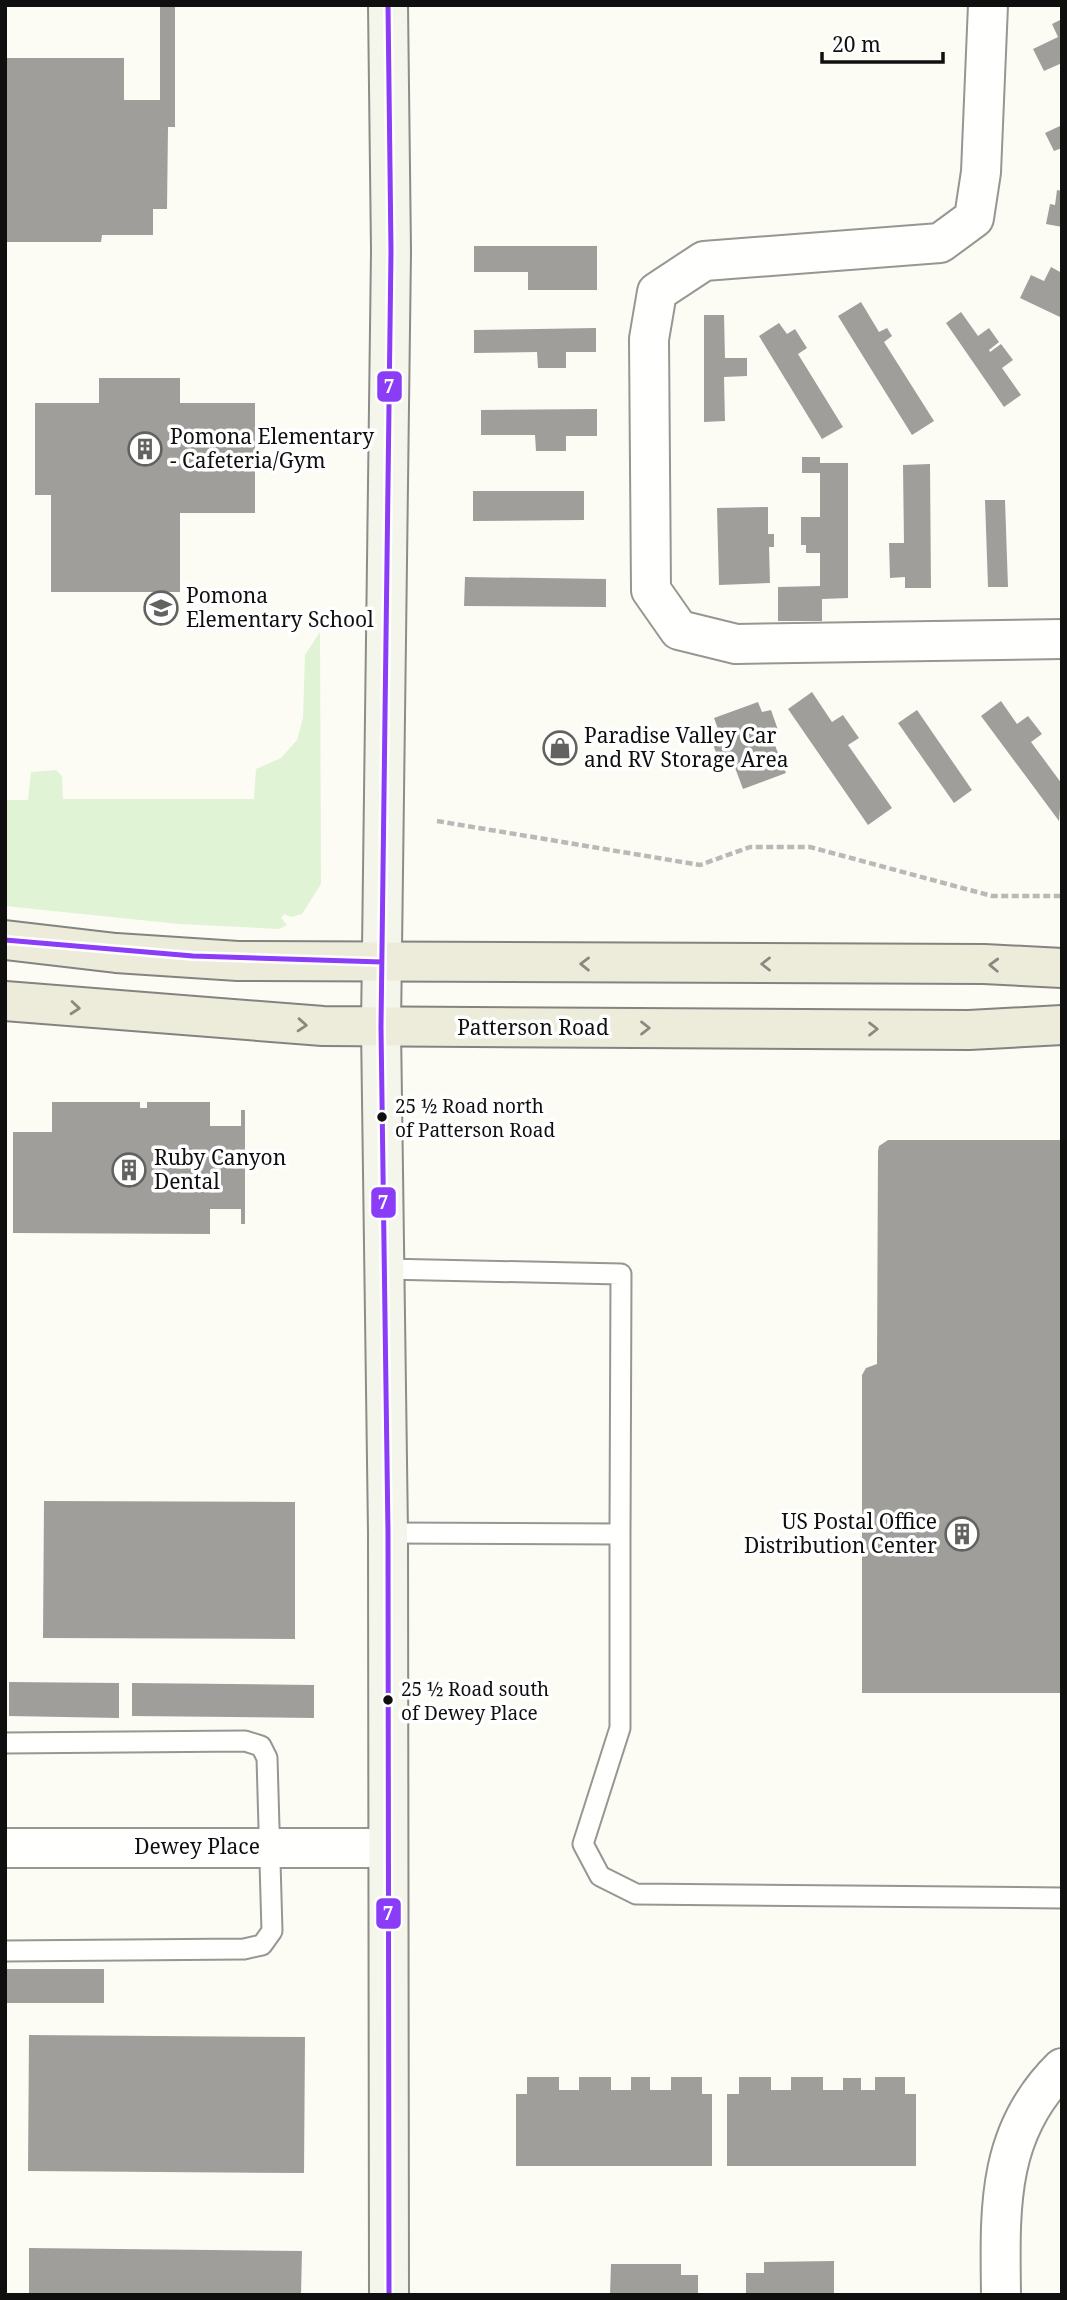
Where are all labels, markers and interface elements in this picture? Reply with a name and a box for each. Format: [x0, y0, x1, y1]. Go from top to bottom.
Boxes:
scale bar [822, 21, 943, 65]
text: 20 m [832, 30, 881, 58]
line badge: 7 [376, 370, 403, 403]
text: 7 [384, 373, 394, 399]
place label: Pomona Elementary - Cafeteria/Gym [170, 422, 374, 474]
building icon: Pomona Elementary - Cafeteria/Gym [126, 430, 164, 468]
place label: Pomona Elementary School [186, 581, 374, 633]
school or university icon: Pomona Elementary School [142, 589, 180, 627]
place label: Paradise Valley Car and RV Storage Area [584, 721, 788, 773]
shop icon: Paradise Valley Car and RV Storage Area [541, 729, 579, 767]
one-way arrow [579, 956, 590, 972]
one-way arrow [760, 956, 771, 972]
one-way arrow [988, 957, 999, 972]
one-way arrow [70, 1000, 81, 1015]
street label: Patterson Road [457, 1013, 609, 1041]
one-way arrow [297, 1017, 308, 1032]
one-way arrow [641, 1020, 651, 1036]
one-way arrow [868, 1021, 879, 1037]
place label: 25 ½ Road north of Patterson Road [395, 1093, 555, 1143]
marker: 25 ½ Road north of Patterson Road [375, 1110, 389, 1124]
place label: Ruby Canyon Dental [154, 1143, 286, 1195]
building icon: Ruby Canyon Dental [110, 1151, 148, 1189]
line badge: 7 [370, 1186, 397, 1219]
text: 7 [378, 1189, 388, 1215]
place label: US Postal Office Distribution Center [744, 1507, 937, 1559]
building icon: US Postal Office Distribution Center [943, 1515, 981, 1553]
place label: 25 ½ Road south of Dewey Place [401, 1676, 549, 1726]
marker: 25 ½ Road south of Dewey Place [381, 1693, 395, 1707]
street label: Dewey Place [134, 1832, 260, 1860]
line badge: 7 [375, 1897, 402, 1930]
text: 7 [383, 1900, 393, 1926]

